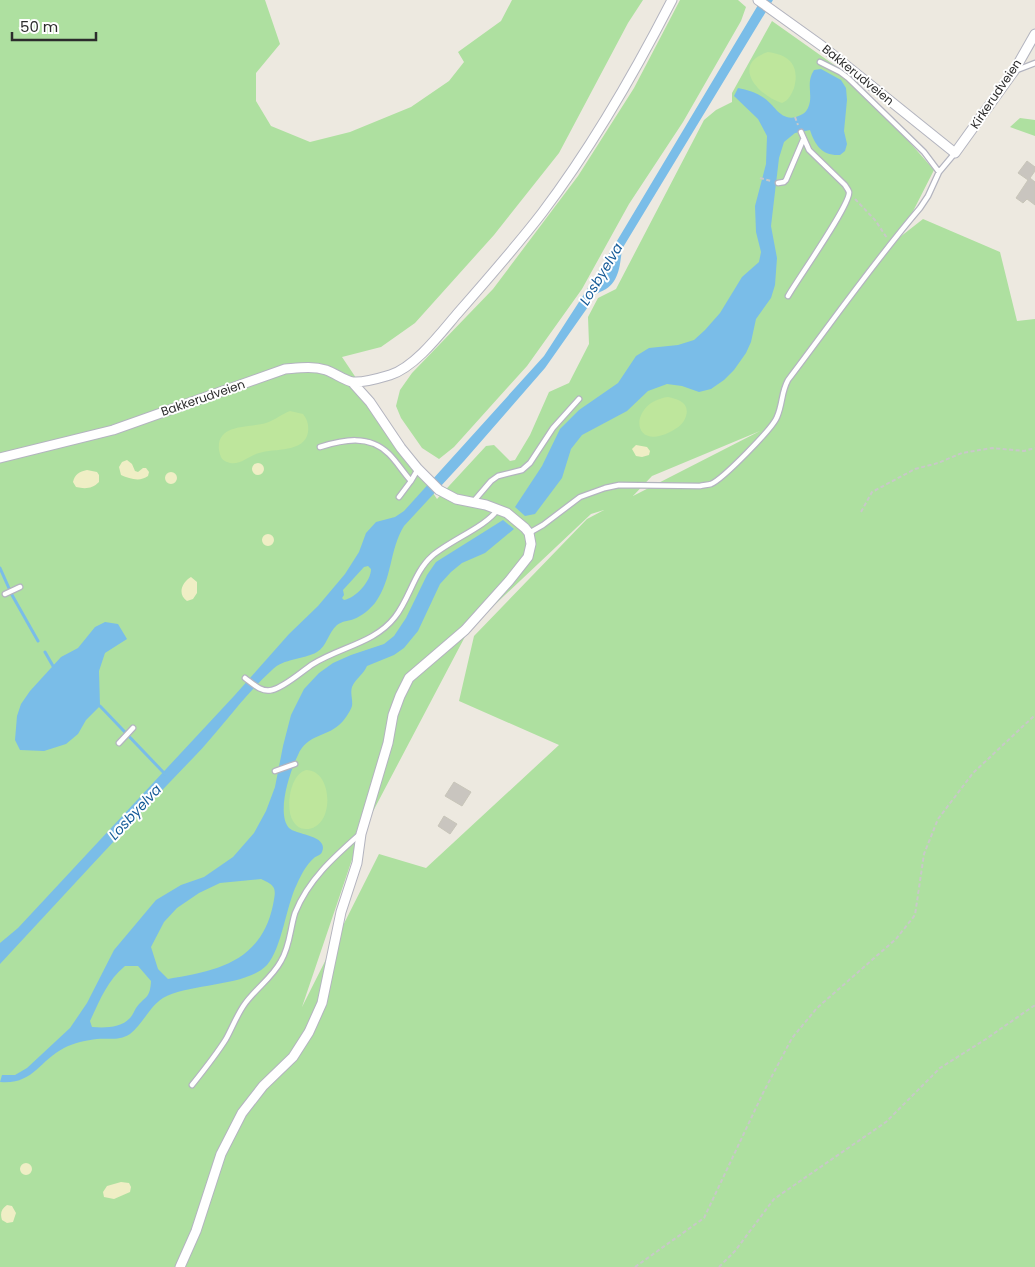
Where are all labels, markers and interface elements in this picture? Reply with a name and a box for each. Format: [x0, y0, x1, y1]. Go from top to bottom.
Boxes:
scale bar [12, 10, 96, 42]
text: 50 m [20, 16, 58, 37]
street label: Bakkerudveien [819, 40, 898, 109]
street label: Kirkerudveien [966, 55, 1025, 132]
water label: Losbyelva [575, 239, 628, 309]
street label: Bakkerudveien [159, 375, 247, 420]
water label: Losbyelva [104, 780, 166, 844]

